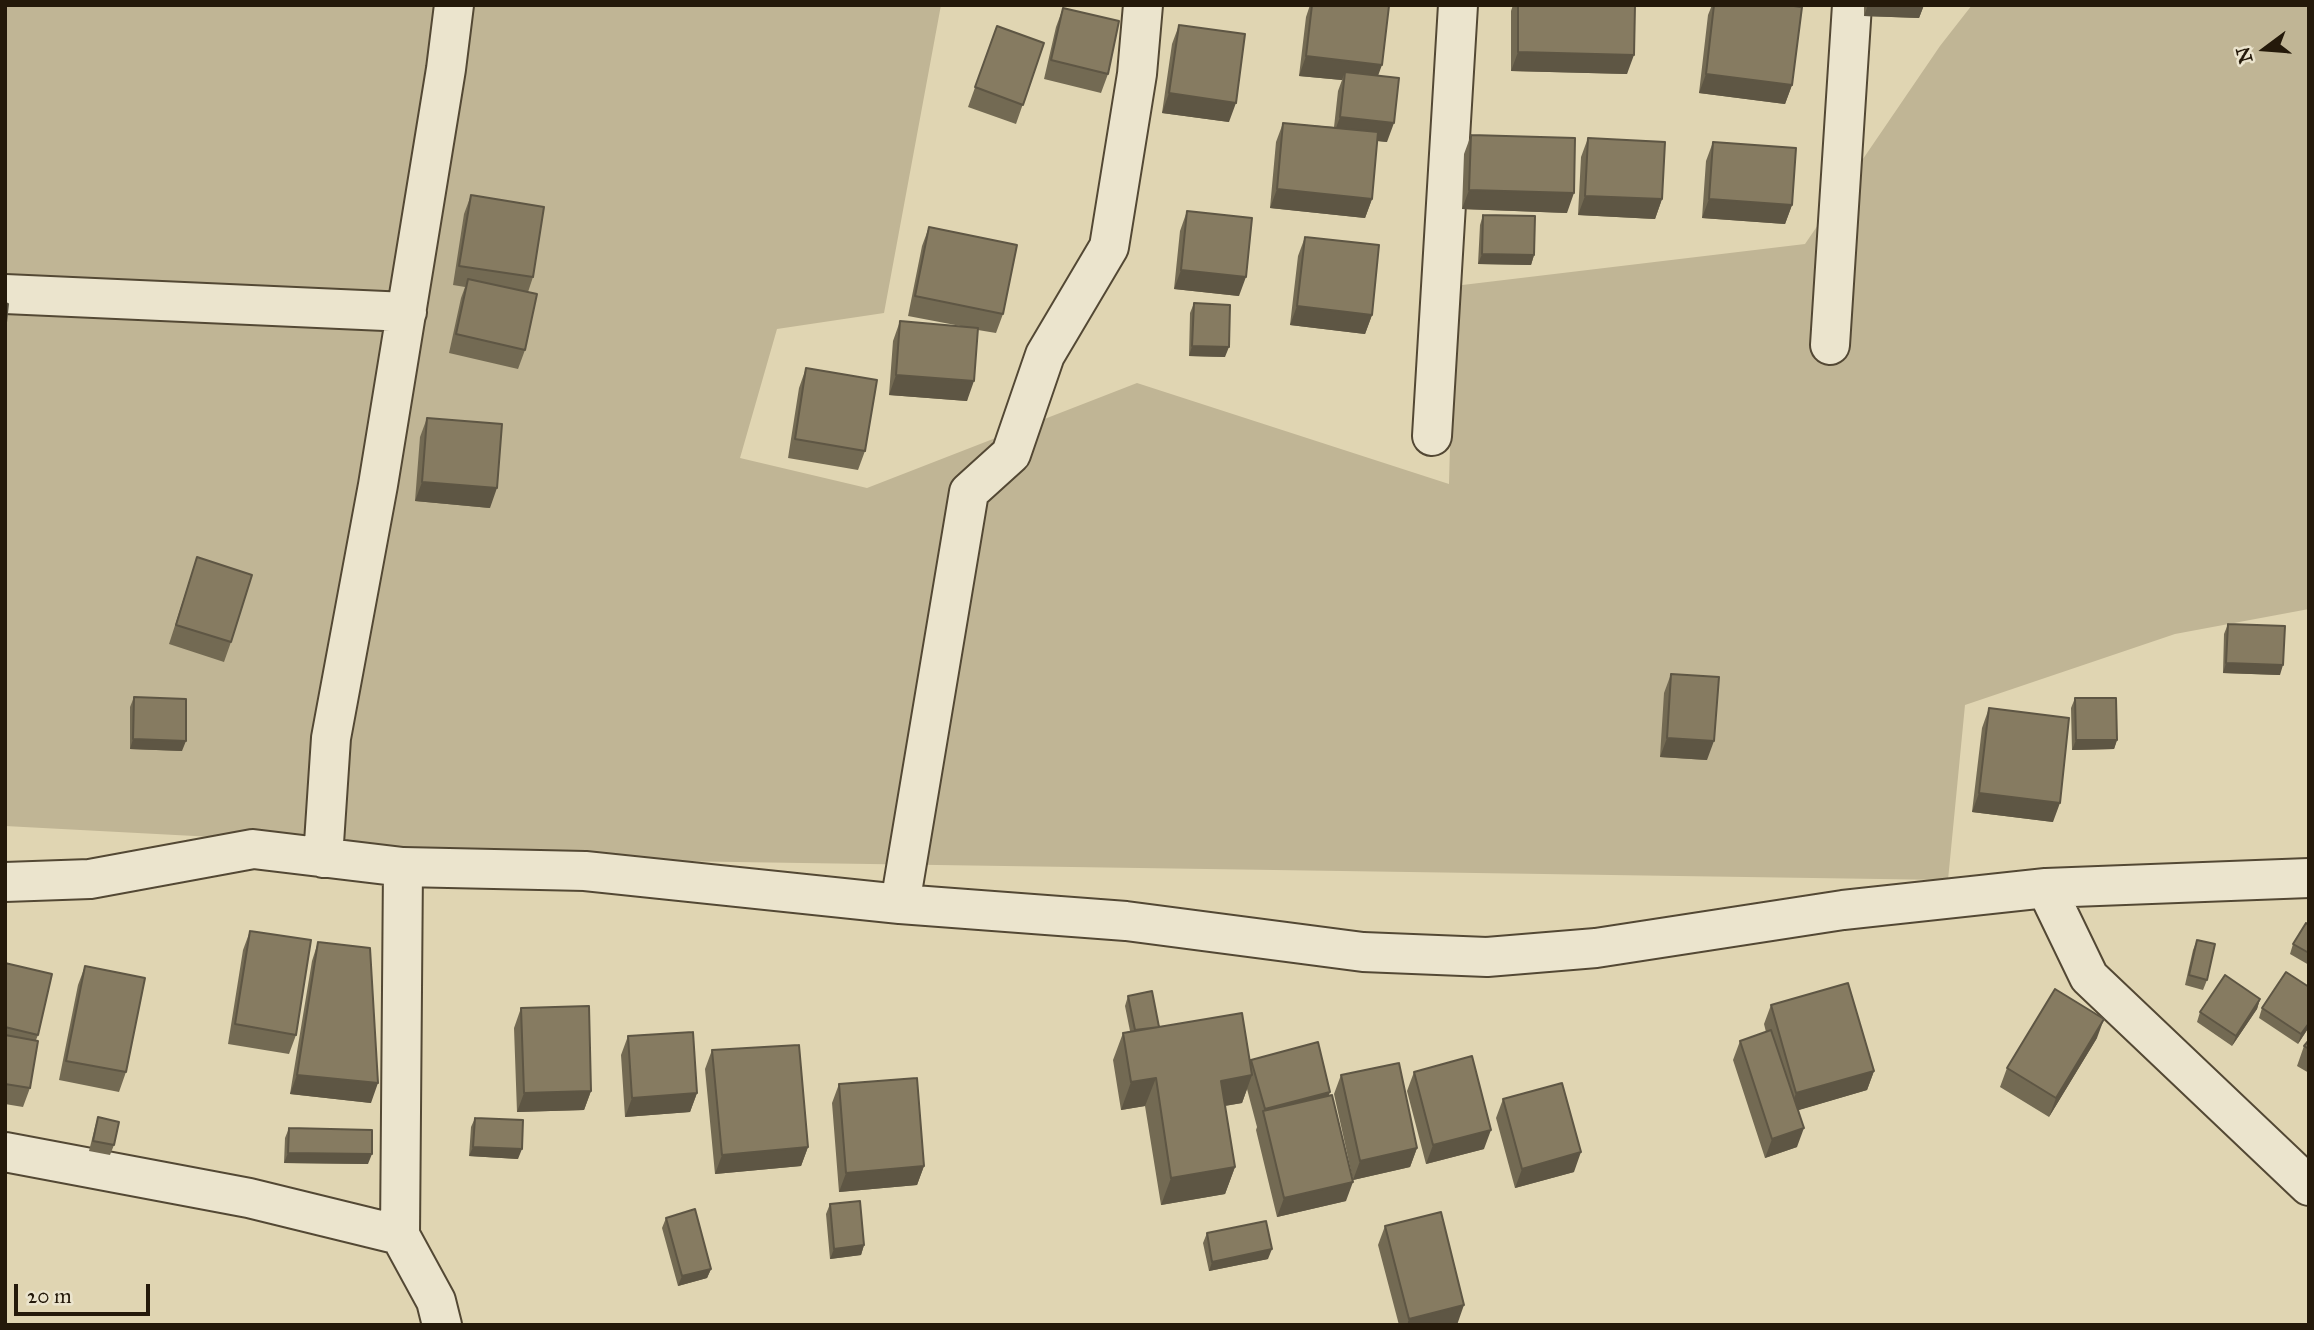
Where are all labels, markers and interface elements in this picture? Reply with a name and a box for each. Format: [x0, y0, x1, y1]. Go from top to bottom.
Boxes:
north arrow [2230, 14, 2300, 84]
text: N [2231, 44, 2258, 66]
scale bar [18, 1270, 154, 1314]
text: 20 m [27, 1283, 72, 1309]

